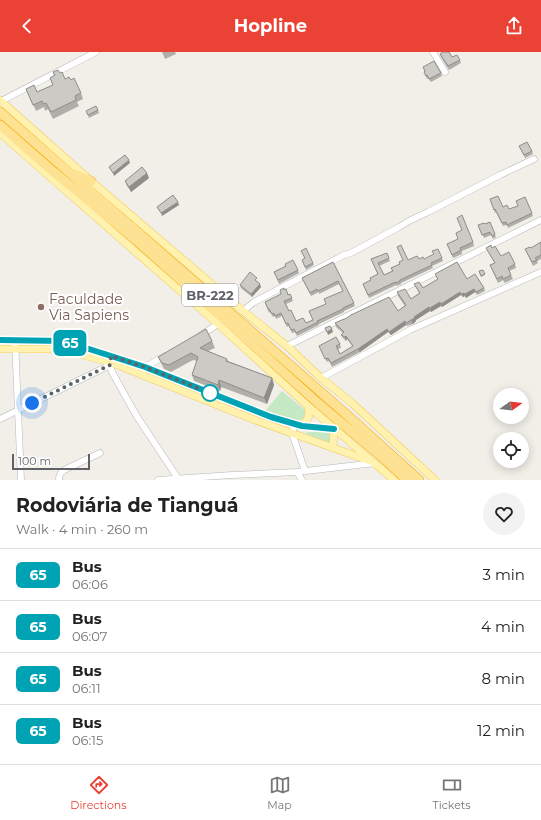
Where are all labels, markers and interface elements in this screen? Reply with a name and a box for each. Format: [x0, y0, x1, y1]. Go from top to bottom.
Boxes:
icon: back [16, 15, 38, 37]
text: Hopline [234, 15, 307, 37]
icon: share [503, 15, 525, 37]
road number: BR-222 [182, 284, 238, 306]
place label: Faculdade Via Sapiens [49, 290, 129, 324]
marker: Faculdade Via Sapiens [36, 302, 46, 312]
line badge: 65 [52, 330, 88, 356]
text: 65 [61, 334, 79, 352]
unlabelled marker [201, 384, 219, 402]
north arrow [493, 388, 529, 424]
map controls [493, 388, 529, 468]
your location [22, 393, 42, 413]
button: locate [493, 432, 529, 468]
scale bar [12, 452, 90, 471]
text: 100 m [18, 454, 51, 468]
button: heart [483, 493, 525, 535]
text: Rodoviária de Tianguá [16, 494, 238, 517]
text: Walk · 4 min · 260 m [16, 521, 148, 537]
text: Bus [72, 557, 102, 576]
text: 3 min [483, 565, 525, 584]
text: 65 [29, 566, 47, 584]
text: 06:06 [72, 576, 108, 592]
text: Bus [72, 609, 102, 628]
text: 4 min [481, 617, 525, 636]
text: 65 [29, 618, 47, 636]
text: 06:07 [72, 628, 107, 644]
text: Bus [72, 661, 102, 680]
text: 8 min [481, 669, 525, 688]
text: 65 [29, 670, 47, 688]
text: 06:11 [72, 680, 101, 696]
text: Bus [72, 713, 102, 732]
text: 12 min [477, 721, 525, 740]
text: 65 [29, 722, 47, 740]
text: 06:15 [72, 732, 103, 748]
tab: Directions [70, 774, 127, 812]
tab: Map [267, 774, 292, 812]
tab: Tickets [432, 774, 471, 812]

